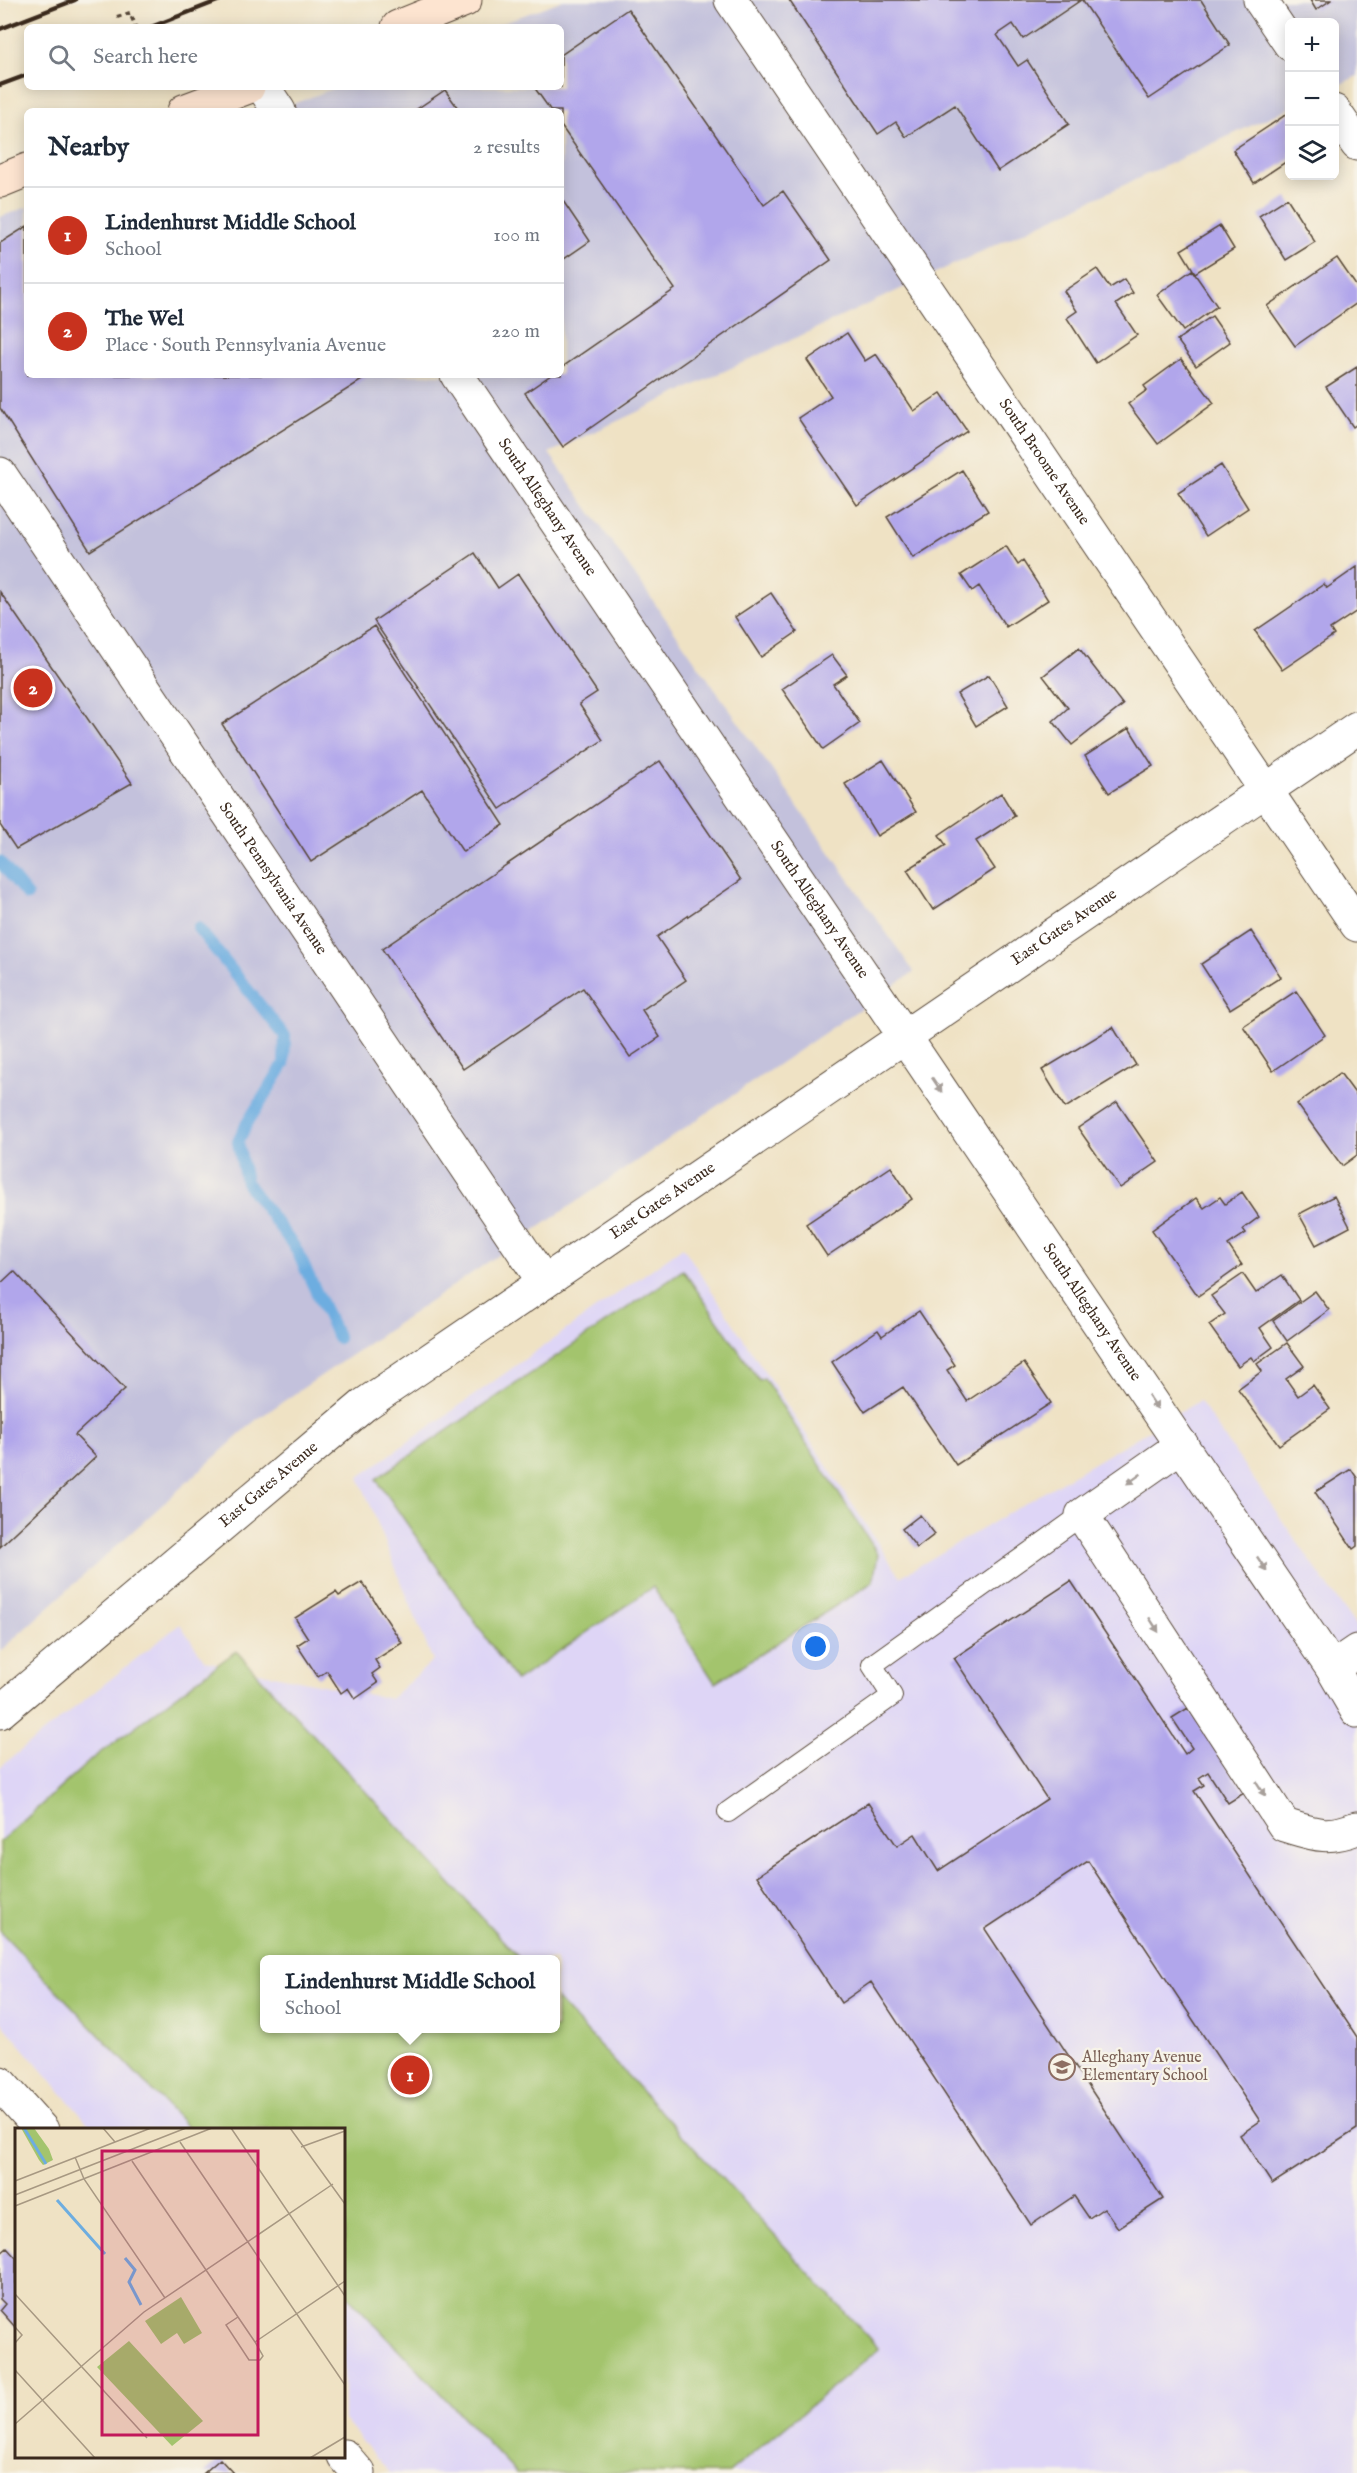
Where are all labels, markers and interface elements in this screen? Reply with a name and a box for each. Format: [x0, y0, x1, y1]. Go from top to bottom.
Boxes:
map controls [1285, 18, 1339, 180]
button: + [1285, 18, 1339, 72]
search box [24, 24, 564, 90]
icon: search [45, 41, 78, 74]
text: Search here [93, 43, 198, 71]
button: − [1285, 72, 1339, 126]
button: layers [1285, 126, 1339, 180]
text: Nearby [48, 131, 129, 164]
text: 2 results [473, 135, 540, 160]
text: Lindenhurst Middle School [105, 209, 356, 237]
text: 1 [64, 223, 71, 248]
text: 100 m [493, 223, 540, 248]
text: School [105, 237, 161, 262]
text: The Wel [105, 305, 184, 333]
text: 2 [63, 319, 72, 344]
text: 220 m [492, 319, 540, 344]
text: Place · South Pennsylvania Avenue [105, 333, 386, 358]
street label: South Broome Avenue [994, 395, 1094, 529]
street label: South Alleghany Avenue [493, 435, 600, 580]
pin: 2 [14, 666, 52, 710]
street label: South Pennsylvania Avenue [214, 799, 331, 959]
street label: South Alleghany Avenue [765, 837, 873, 983]
street label: East Gates Avenue [1008, 884, 1121, 970]
one-way arrow [931, 1076, 943, 1092]
street label: East Gates Avenue [606, 1158, 719, 1244]
street label: South Alleghany Avenue [1038, 1240, 1145, 1385]
one-way arrow [1147, 1394, 1158, 1411]
street label: East Gates Avenue [216, 1438, 323, 1532]
one-way arrow [1126, 1473, 1142, 1484]
one-way arrow [1256, 1556, 1267, 1572]
one-way arrow [1148, 1617, 1159, 1633]
your location [801, 1632, 830, 1661]
one-way arrow [1255, 1780, 1266, 1797]
popup [260, 1955, 560, 2033]
text: Lindenhurst Middle School [285, 1968, 535, 1996]
text: School [285, 1996, 341, 2021]
place label: Alleghany Avenue Elementary School [1081, 2048, 1208, 2086]
pin: 1 [390, 2052, 430, 2098]
school or university icon: Alleghany Avenue Elementary School [1047, 2052, 1077, 2082]
inset map [15, 2128, 345, 2458]

